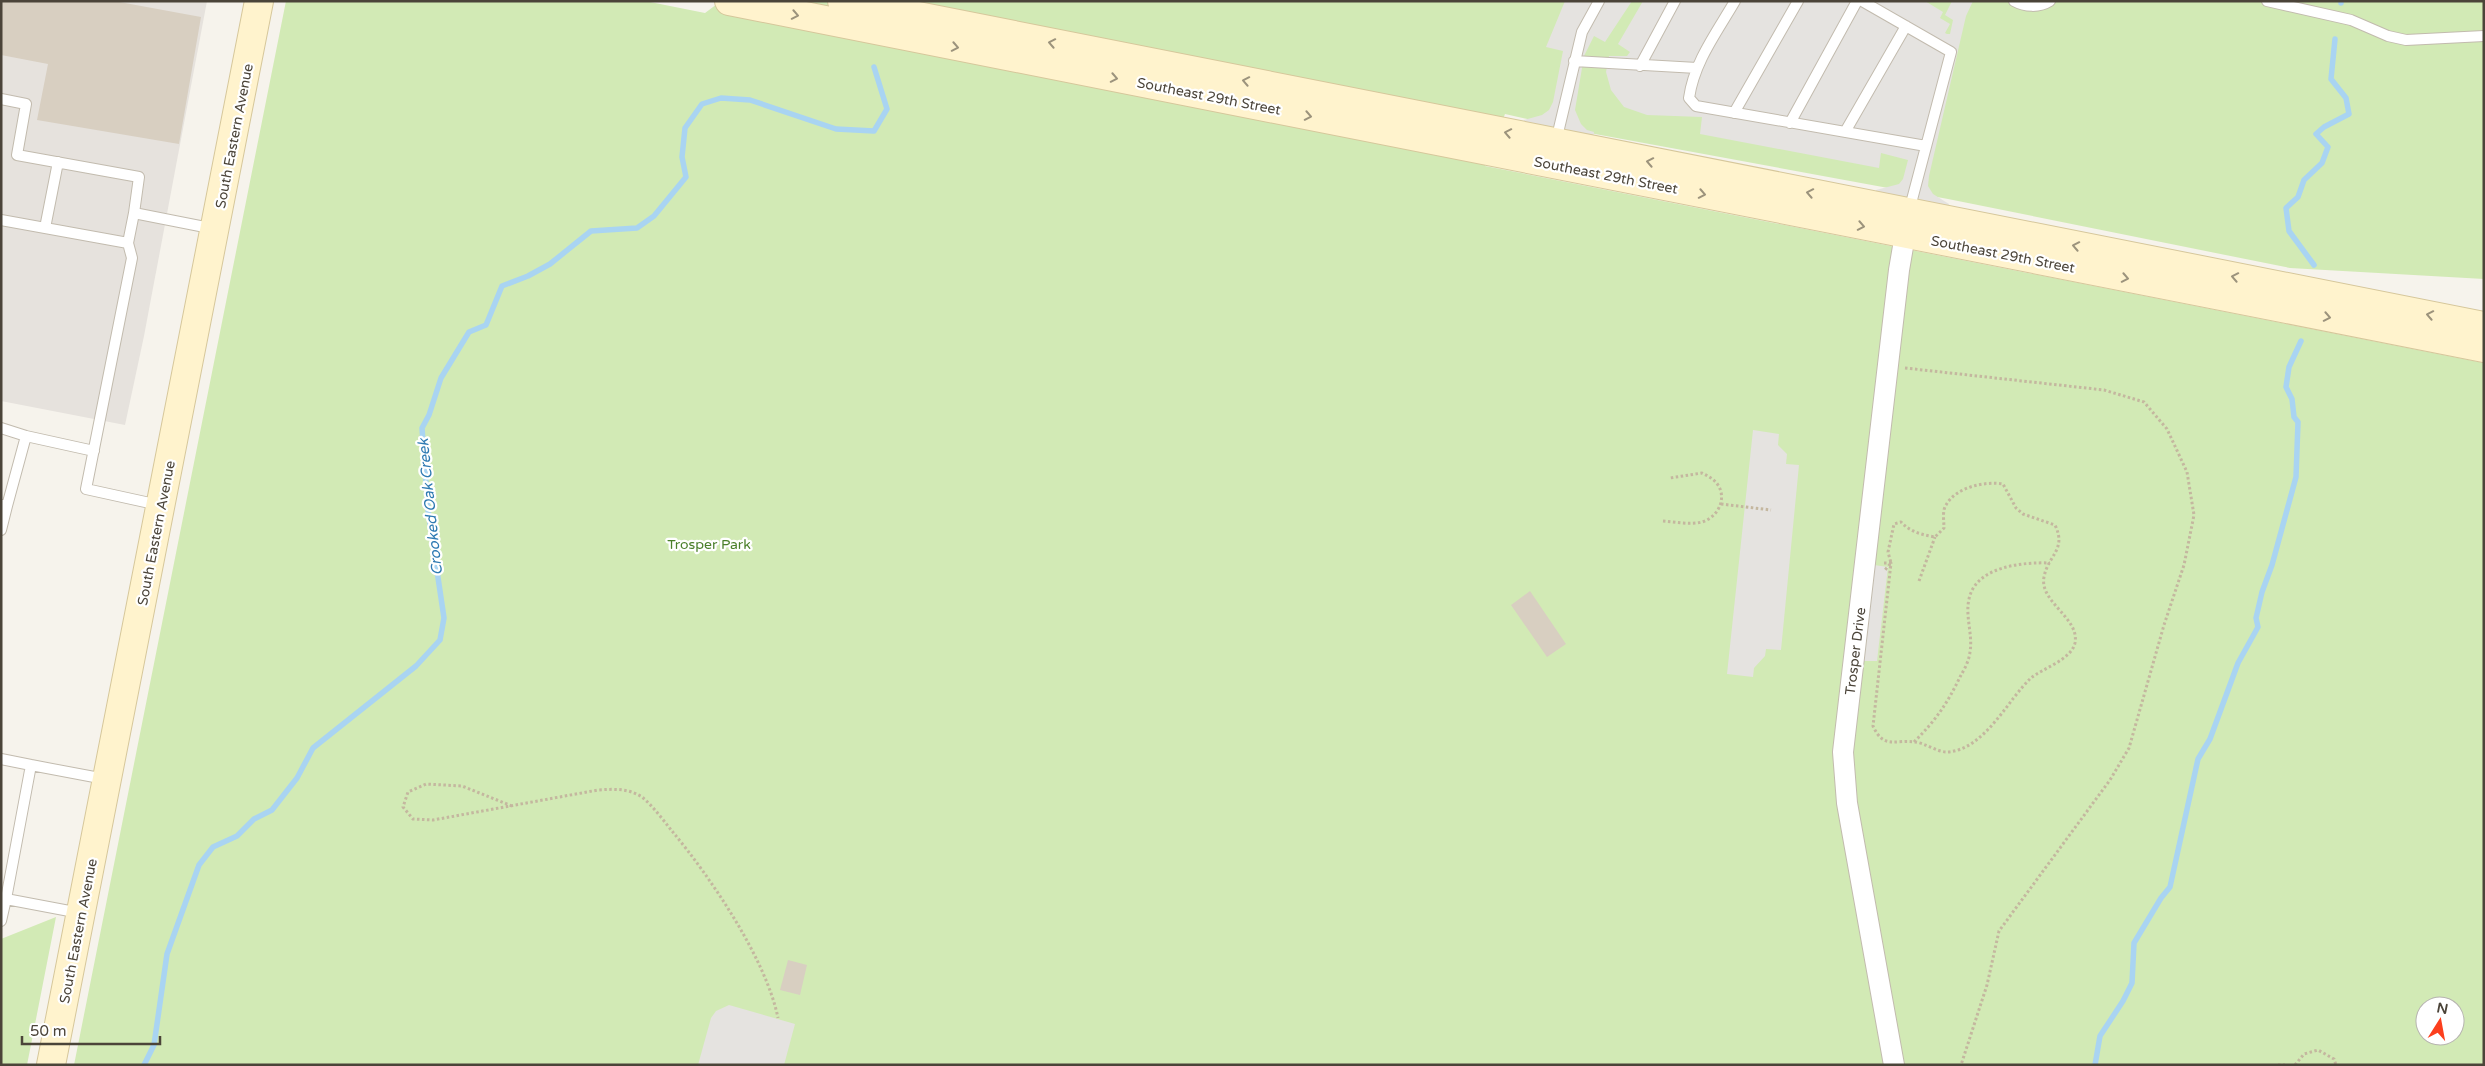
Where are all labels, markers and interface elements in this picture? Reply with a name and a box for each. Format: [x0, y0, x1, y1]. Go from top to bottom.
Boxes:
one-way arrow [791, 10, 799, 20]
one-way arrow [1047, 38, 1056, 49]
one-way arrow [950, 41, 959, 51]
street label: South Eastern Avenue [212, 62, 257, 210]
one-way arrow [1110, 72, 1118, 83]
street label: Southeast 29th Street [1136, 74, 1283, 119]
one-way arrow [1241, 77, 1250, 87]
one-way arrow [1303, 110, 1312, 121]
one-way arrow [1504, 129, 1512, 139]
street label: Southeast 29th Street [1533, 153, 1680, 198]
one-way arrow [1646, 157, 1655, 167]
one-way arrow [1698, 188, 1706, 199]
one-way arrow [1805, 188, 1814, 199]
one-way arrow [1857, 220, 1866, 231]
street label: Southeast 29th Street [1930, 232, 2077, 277]
one-way arrow [2072, 241, 2080, 252]
one-way arrow [2120, 272, 2129, 282]
one-way arrow [2231, 273, 2240, 283]
one-way arrow [2323, 311, 2331, 322]
one-way arrow [2426, 311, 2435, 321]
water label: Crooked Oak Creek [414, 436, 446, 576]
street label: South Eastern Avenue [134, 459, 179, 607]
park label: Trosper Park [667, 536, 751, 553]
street label: Trosper Drive [1842, 606, 1869, 696]
street label: South Eastern Avenue [56, 857, 101, 1005]
north arrow [2415, 996, 2465, 1046]
text: N [2435, 999, 2450, 1018]
scale bar [22, 1014, 160, 1046]
text: 50 m [30, 1022, 67, 1040]

